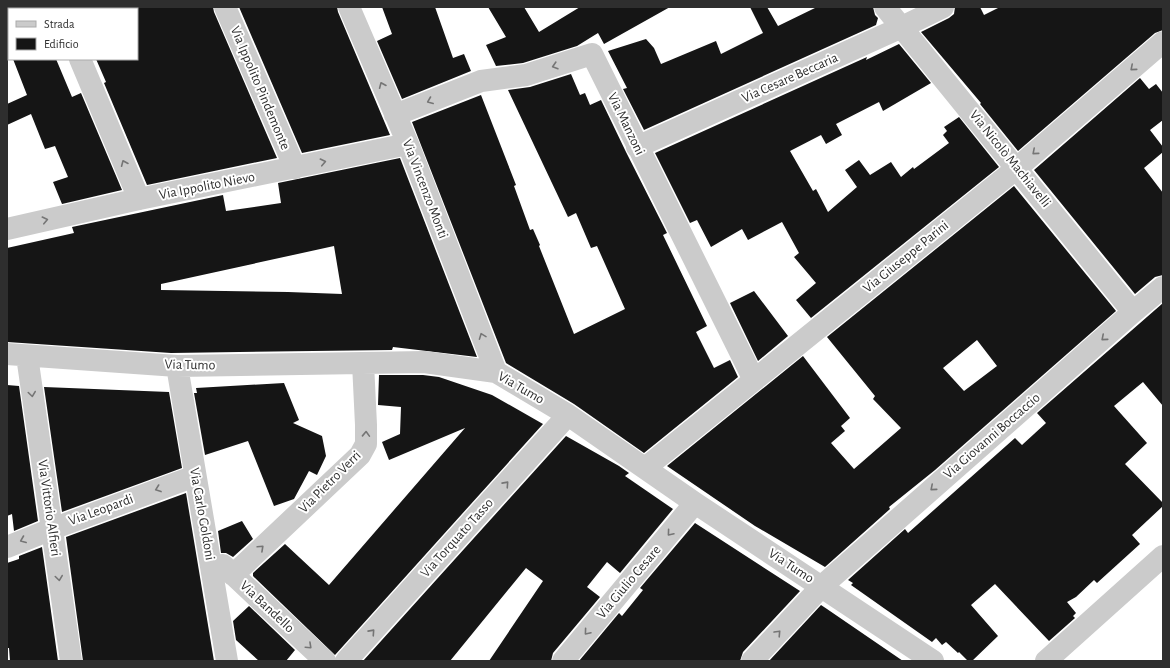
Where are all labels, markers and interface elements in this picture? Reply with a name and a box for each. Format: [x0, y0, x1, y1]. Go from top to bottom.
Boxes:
legend [8, 8, 138, 60]
text: Strada [44, 18, 75, 30]
street label: Via Ippolito Pindemonte [228, 24, 292, 152]
text: Edificio [44, 38, 79, 50]
street label: Via Cesare Beccaria [740, 50, 841, 105]
one-way arrow [552, 61, 559, 70]
one-way arrow [1131, 63, 1138, 70]
one-way arrow [379, 81, 387, 89]
street label: Via Manzoni [605, 91, 647, 157]
one-way arrow [427, 96, 434, 104]
street label: Via Nicolò Machiavelli [967, 108, 1053, 210]
street label: Via Vincenzo Monti [400, 137, 450, 241]
one-way arrow [1032, 148, 1039, 155]
one-way arrow [320, 159, 326, 167]
one-way arrow [121, 160, 129, 168]
street label: Via Ippolito Nievo [158, 170, 256, 202]
one-way arrow [42, 217, 48, 225]
street label: Via Giuseppe Parini [861, 218, 951, 296]
one-way arrow [478, 332, 486, 339]
one-way arrow [1101, 333, 1108, 340]
street label: Via Tumo [164, 358, 216, 372]
street label: Via Tumo [495, 369, 547, 407]
street label: Via Giovanni Boccaccio [941, 390, 1043, 482]
one-way arrow [27, 391, 36, 397]
one-way arrow [362, 431, 370, 437]
street label: Via Pietro Verri [296, 448, 364, 516]
street label: Via Vittorio Alfieri [35, 459, 63, 557]
street label: Via Carlo Goldoni [187, 467, 217, 561]
one-way arrow [501, 481, 509, 489]
one-way arrow [930, 484, 937, 491]
one-way arrow [155, 485, 162, 493]
street label: Via Leopardi [67, 492, 135, 528]
street label: Via Torquato Tasso [418, 496, 496, 580]
one-way arrow [668, 528, 675, 536]
one-way arrow [20, 535, 28, 543]
street label: Via Giulio Cesare [594, 543, 664, 621]
one-way arrow [256, 545, 264, 553]
street label: Via Tumo [766, 546, 816, 586]
one-way arrow [54, 575, 63, 581]
street label: Via Bandello [237, 578, 297, 636]
one-way arrow [584, 628, 591, 635]
one-way arrow [367, 629, 374, 637]
one-way arrow [774, 630, 781, 637]
one-way arrow [304, 641, 312, 649]

